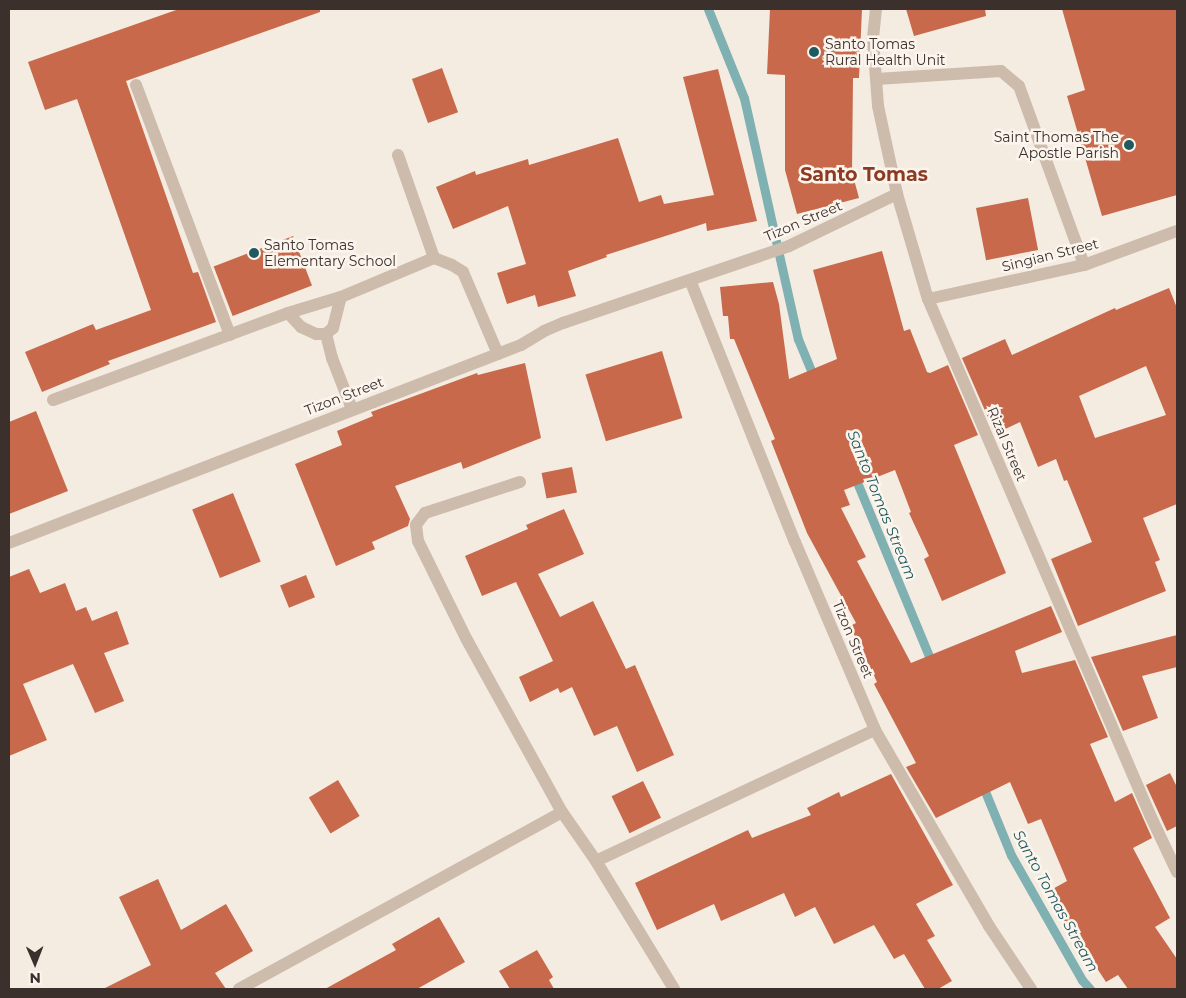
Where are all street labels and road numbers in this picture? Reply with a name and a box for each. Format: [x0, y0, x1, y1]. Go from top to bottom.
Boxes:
street label: Tizon Street [761, 197, 845, 245]
street label: Singian Street [1000, 235, 1100, 275]
street label: Tizon Street [302, 373, 386, 419]
street label: Rizal Street [984, 404, 1030, 484]
street label: Tizon Street [829, 597, 877, 681]

